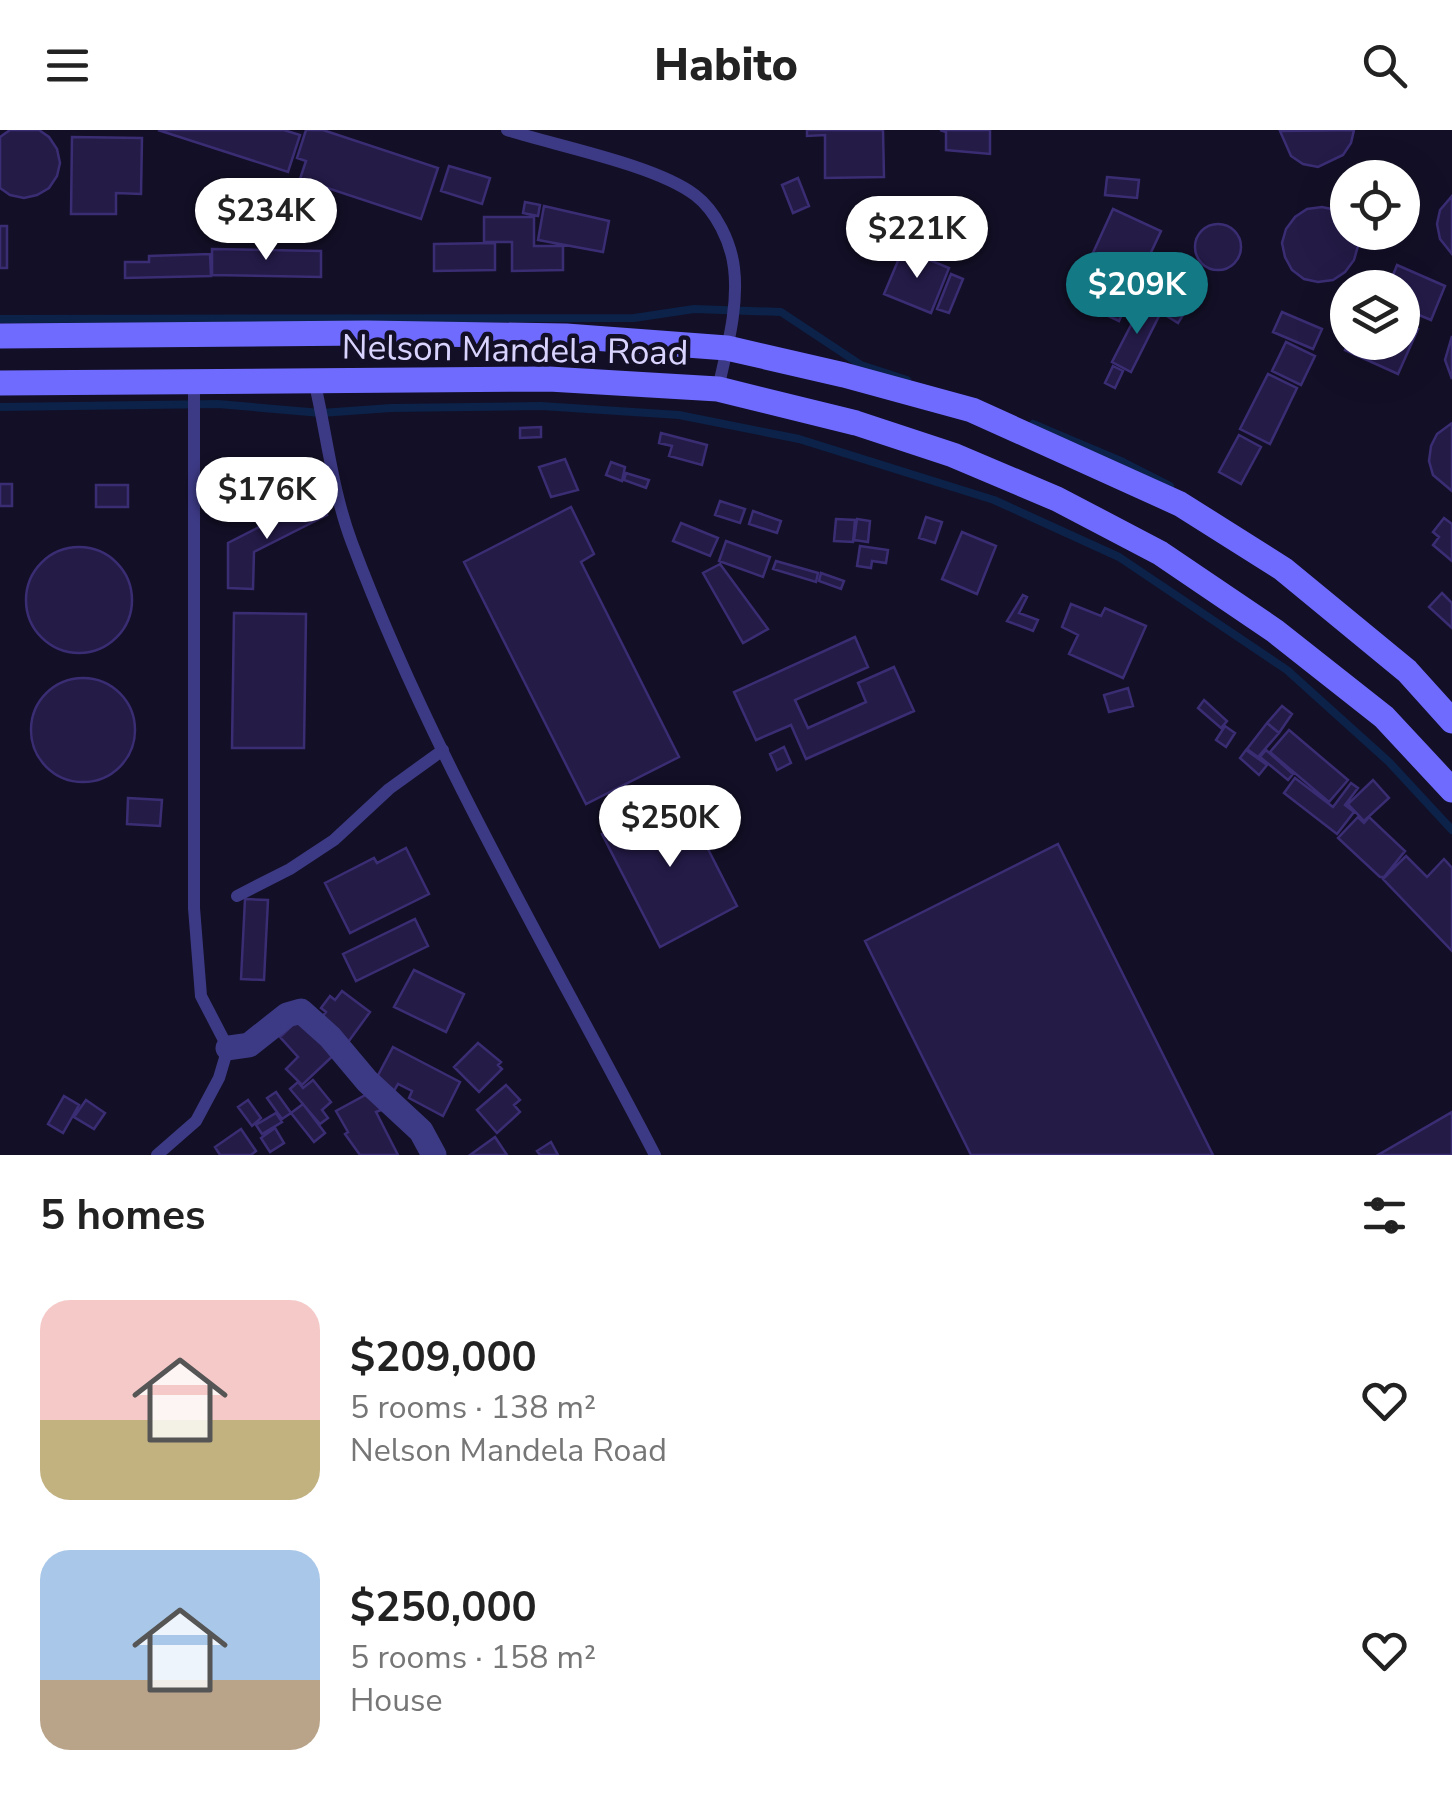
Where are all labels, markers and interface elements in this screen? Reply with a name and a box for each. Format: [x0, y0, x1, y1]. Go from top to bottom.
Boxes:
text: Habito [654, 35, 798, 96]
icon: menu [40, 38, 95, 93]
icon: search [1357, 38, 1412, 93]
map controls [1330, 160, 1420, 360]
button: locate [1330, 160, 1420, 250]
pin: $234K [196, 178, 336, 263]
text: $234K [217, 189, 315, 232]
pin: $221K [847, 196, 987, 281]
text: $221K [868, 207, 966, 250]
pin: $209K [1067, 252, 1207, 337]
text: $209K [1088, 263, 1186, 306]
button: layers [1330, 270, 1420, 360]
street label: Nelson Mandela Road [341, 323, 689, 377]
pin: $176K [197, 457, 337, 542]
text: $176K [218, 468, 316, 511]
pin: $250K [600, 785, 740, 870]
text: $250K [621, 796, 719, 839]
text: 5 homes [40, 1187, 205, 1244]
icon: filters [1357, 1188, 1412, 1243]
text: $209,000 [350, 1329, 537, 1386]
icon: home [120, 1340, 240, 1460]
icon: heart [1357, 1373, 1412, 1428]
text: 5 rooms · 138 m² [350, 1386, 596, 1429]
text: Nelson Mandela Road [350, 1429, 667, 1472]
text: $250,000 [350, 1579, 537, 1636]
icon: home [120, 1590, 240, 1710]
icon: heart [1357, 1623, 1412, 1678]
text: 5 rooms · 158 m² [350, 1636, 596, 1679]
text: House [350, 1679, 443, 1722]

